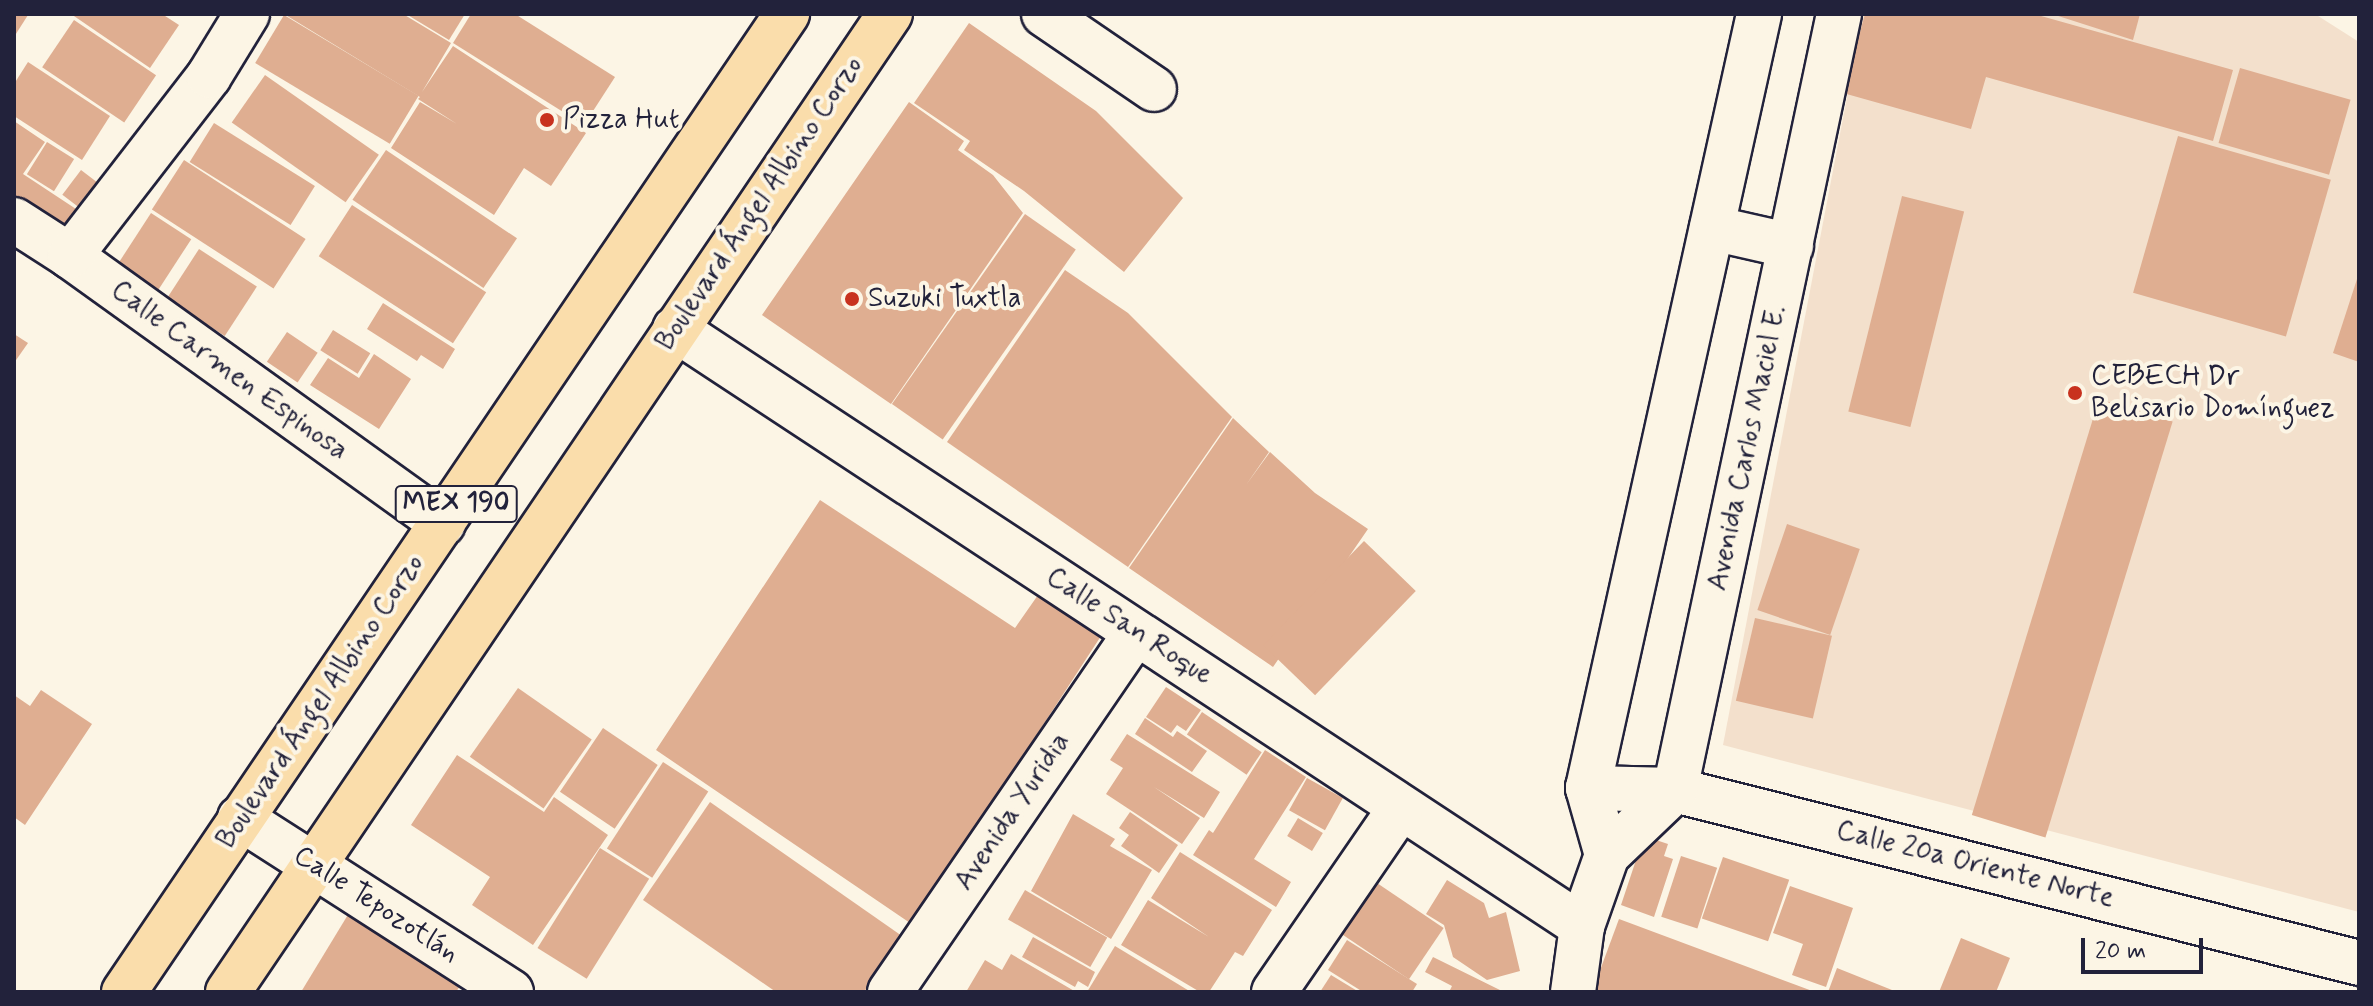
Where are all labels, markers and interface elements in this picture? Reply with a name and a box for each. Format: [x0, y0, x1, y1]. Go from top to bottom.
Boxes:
street label: Boulevard Ángel Albino Corzo [649, 50, 871, 358]
place label: Pizza Hut [563, 103, 677, 137]
marker: Pizza Hut [538, 111, 556, 129]
street label: Calle Carmen Espinosa [104, 274, 354, 468]
place label: Suzuki Tuxtla [868, 282, 1021, 316]
marker: Suzuki Tuxtla [843, 290, 861, 308]
street label: Avenida Carlos Maciel E. [1701, 302, 1795, 594]
place label: CEBECH Dr Belisario Domínguez [2091, 360, 2334, 426]
marker: CEBECH Dr Belisario Domínguez [2066, 384, 2084, 402]
road number: MEX 190 [394, 482, 518, 526]
street label: Boulevard Ángel Albino Corzo [210, 548, 432, 856]
street label: Calle San Roque [1041, 562, 1217, 692]
street label: Avenida Yuridia [947, 725, 1079, 899]
street label: Calle 20a Oriente Norte [1832, 814, 2118, 916]
street label: Calle Tepozotlán [287, 839, 465, 971]
scale bar [2085, 922, 2207, 972]
text: 20 m [2095, 936, 2146, 967]

